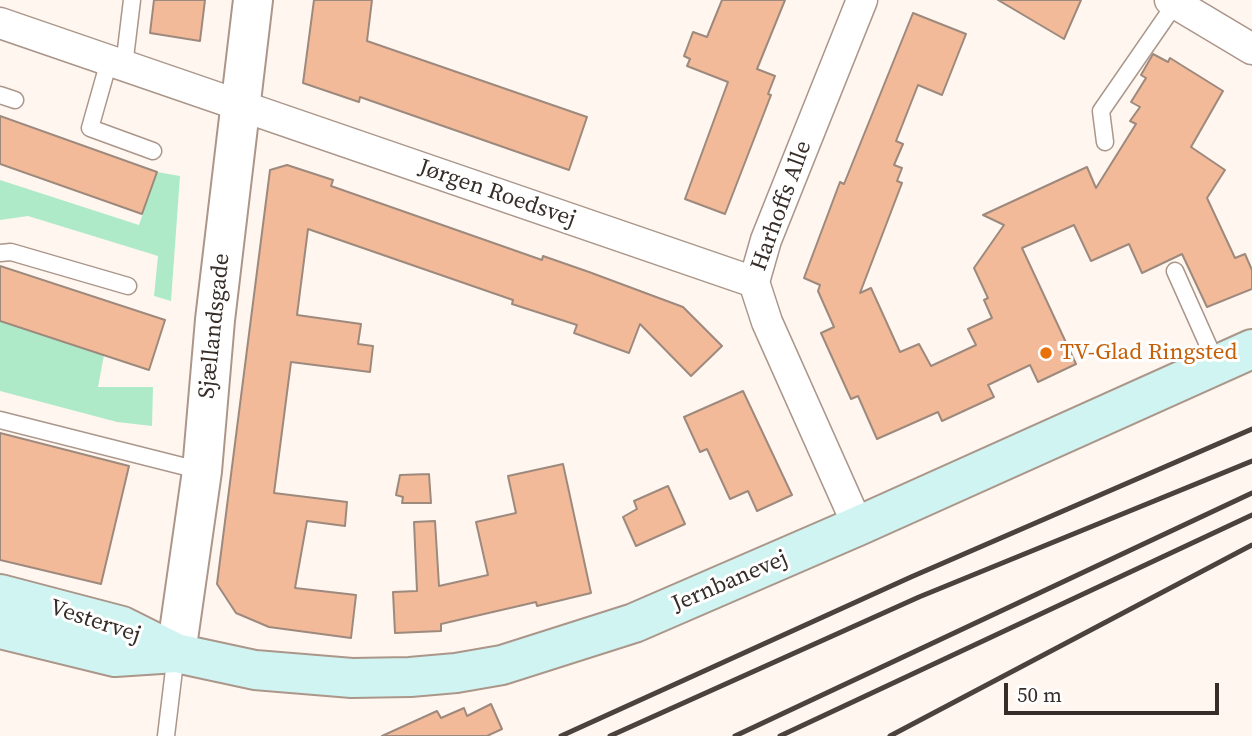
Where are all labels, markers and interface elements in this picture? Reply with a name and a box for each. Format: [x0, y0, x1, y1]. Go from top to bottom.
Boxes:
street label: Harhoffs Alle [746, 137, 818, 275]
street label: Jørgen Roedsvej [415, 154, 579, 234]
street label: Sjællandsgade [194, 252, 236, 400]
place label: TV-Glad Ringsted [1060, 339, 1238, 367]
marker: TV-Glad Ringsted [1038, 345, 1054, 361]
street label: Jernbanevej [668, 545, 792, 619]
street label: Vestervej [46, 594, 144, 650]
scale bar [1007, 670, 1222, 714]
text: 50 m [1017, 680, 1062, 709]

